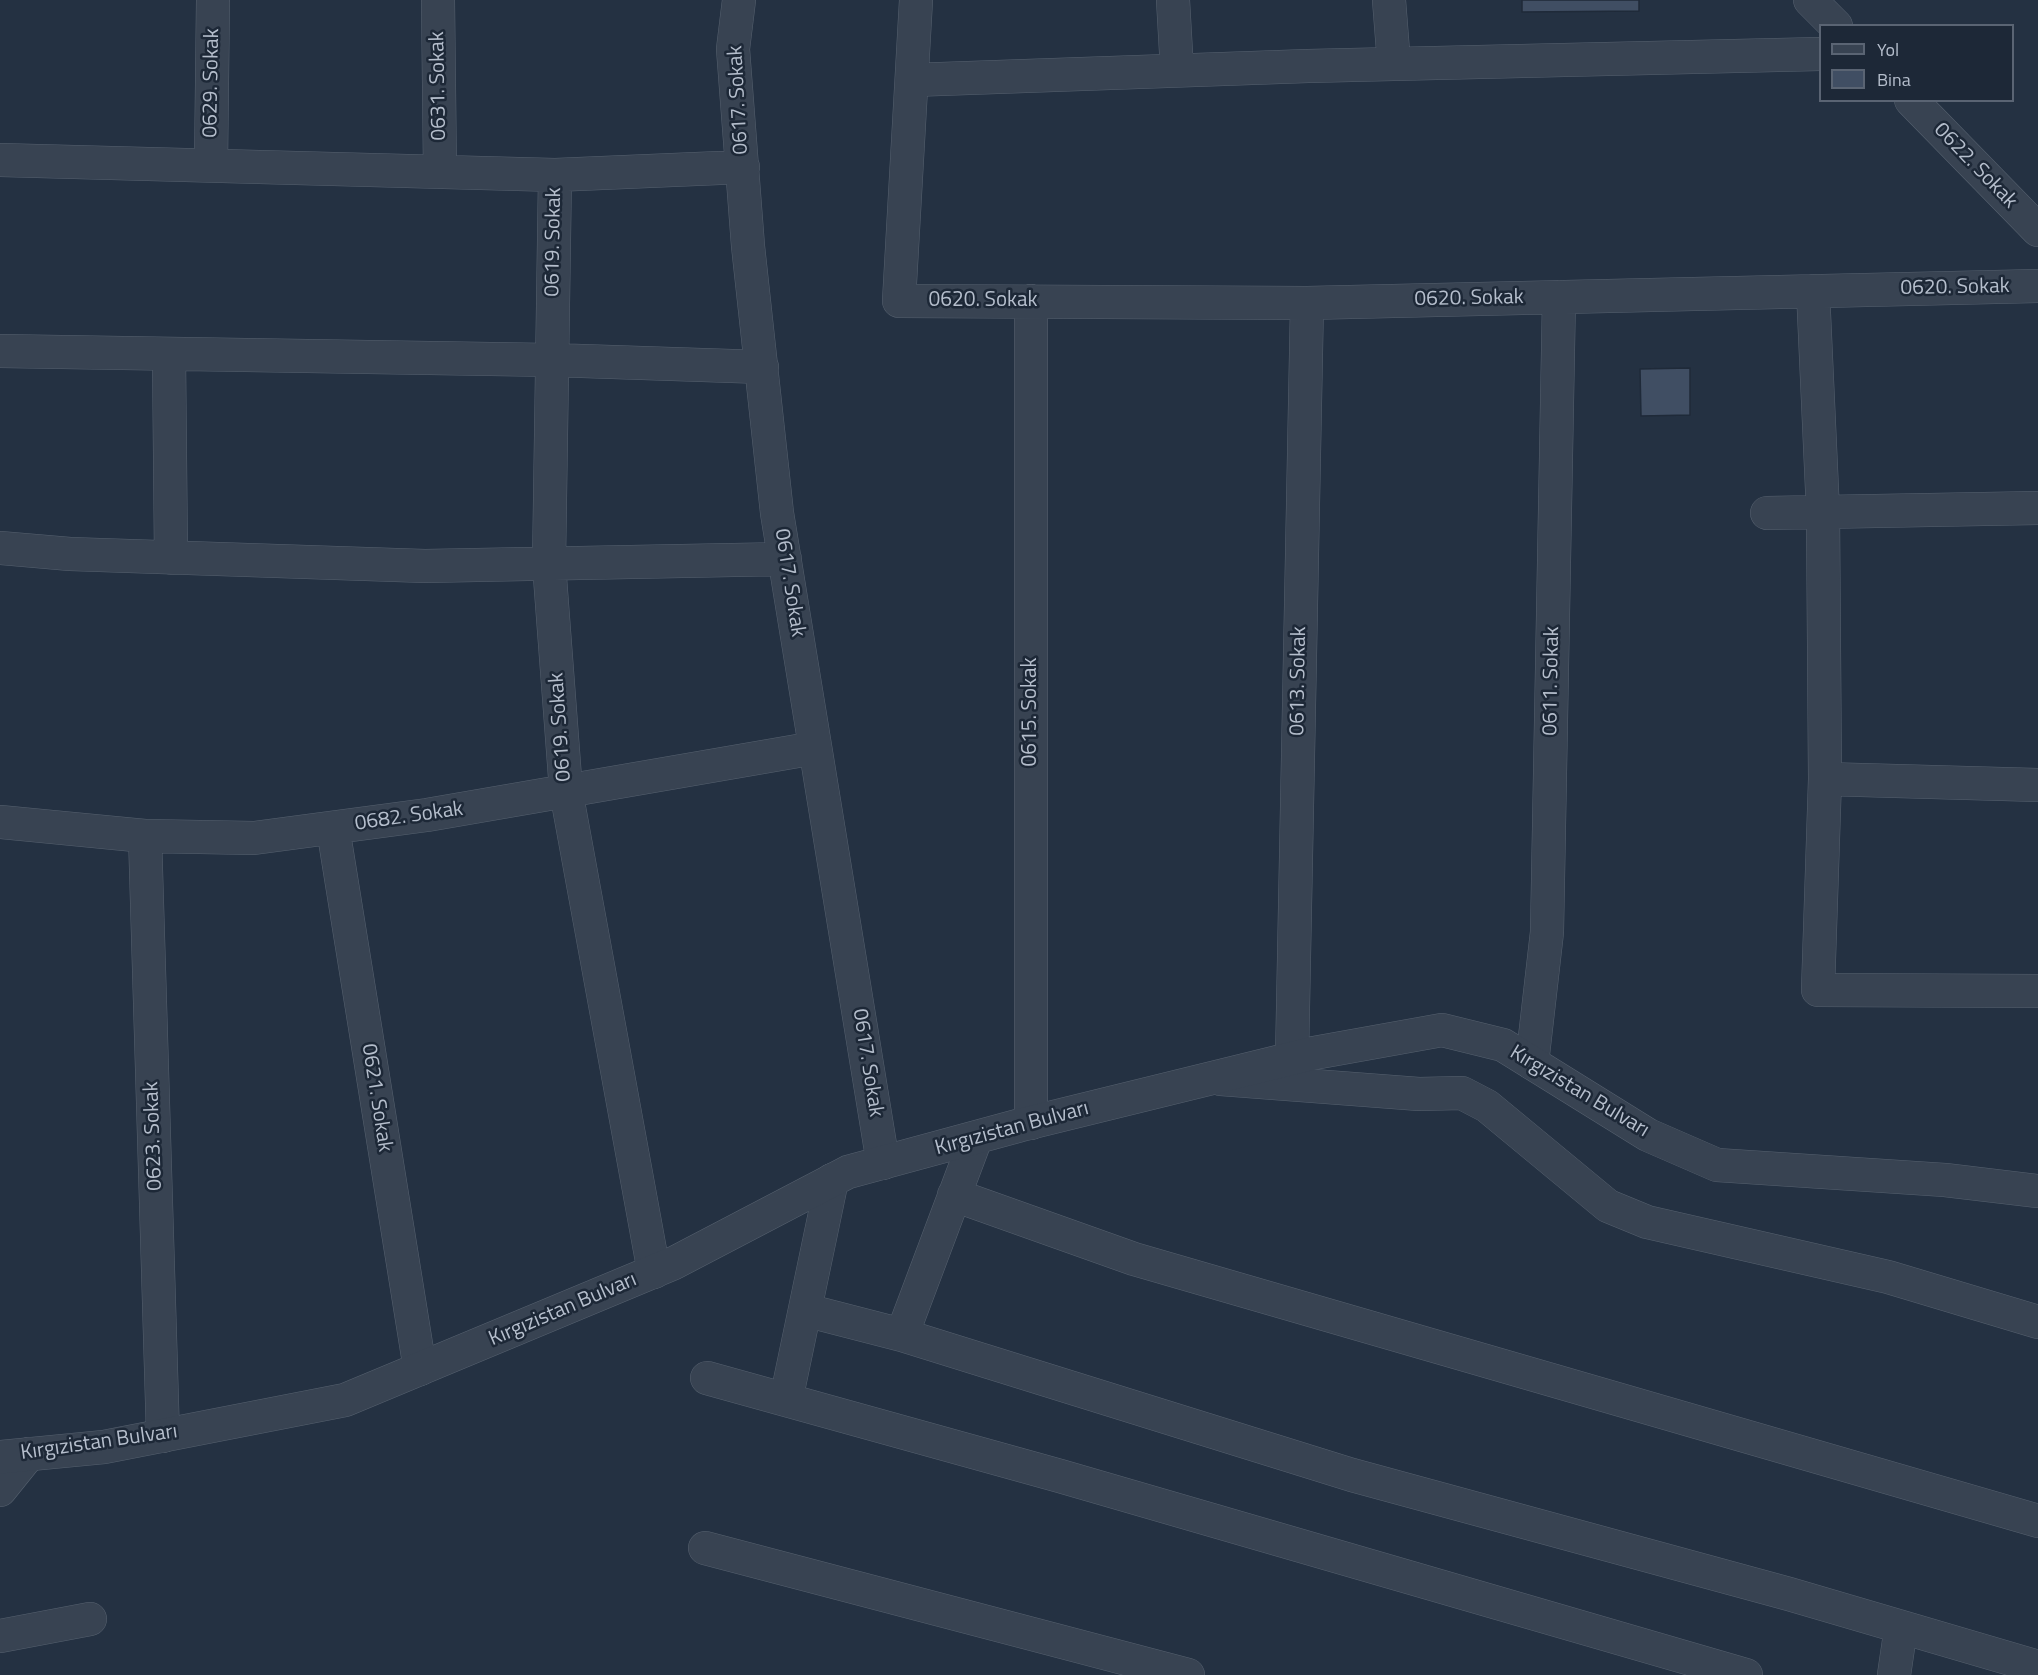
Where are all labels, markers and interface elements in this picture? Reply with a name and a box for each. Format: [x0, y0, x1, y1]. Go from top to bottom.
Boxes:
legend [1819, 24, 2014, 102]
street label: 0629. Sokak [198, 28, 226, 138]
street label: 0631. Sokak [425, 31, 453, 141]
text: Yol [1877, 36, 1899, 63]
street label: 0617. Sokak [724, 45, 754, 155]
text: Bina [1877, 66, 1911, 93]
street label: 0622. Sokak [1928, 118, 2022, 214]
street label: 0619. Sokak [540, 187, 568, 297]
street label: 0620. Sokak [1900, 274, 2010, 302]
street label: 0620. Sokak [1414, 285, 1524, 313]
street label: 0620. Sokak [928, 288, 1038, 314]
street label: 0617. Sokak [768, 527, 810, 639]
street label: 0613. Sokak [1285, 626, 1313, 736]
street label: 0611. Sokak [1538, 626, 1566, 736]
street label: 0615. Sokak [1018, 657, 1044, 767]
street label: 0619. Sokak [545, 672, 577, 782]
street label: 0682. Sokak [353, 797, 465, 837]
street label: 0617. Sokak [846, 1007, 888, 1119]
street label: Kırgızistan Bulvarı [1505, 1041, 1653, 1143]
street label: 0621. Sokak [355, 1042, 397, 1154]
street label: 0623. Sokak [140, 1081, 168, 1191]
street label: Kırgızistan Bulvarı [932, 1096, 1092, 1162]
street label: Kırgızistan Bulvarı [485, 1268, 641, 1352]
street label: Kırgızistan Bulvarı [19, 1420, 179, 1466]

